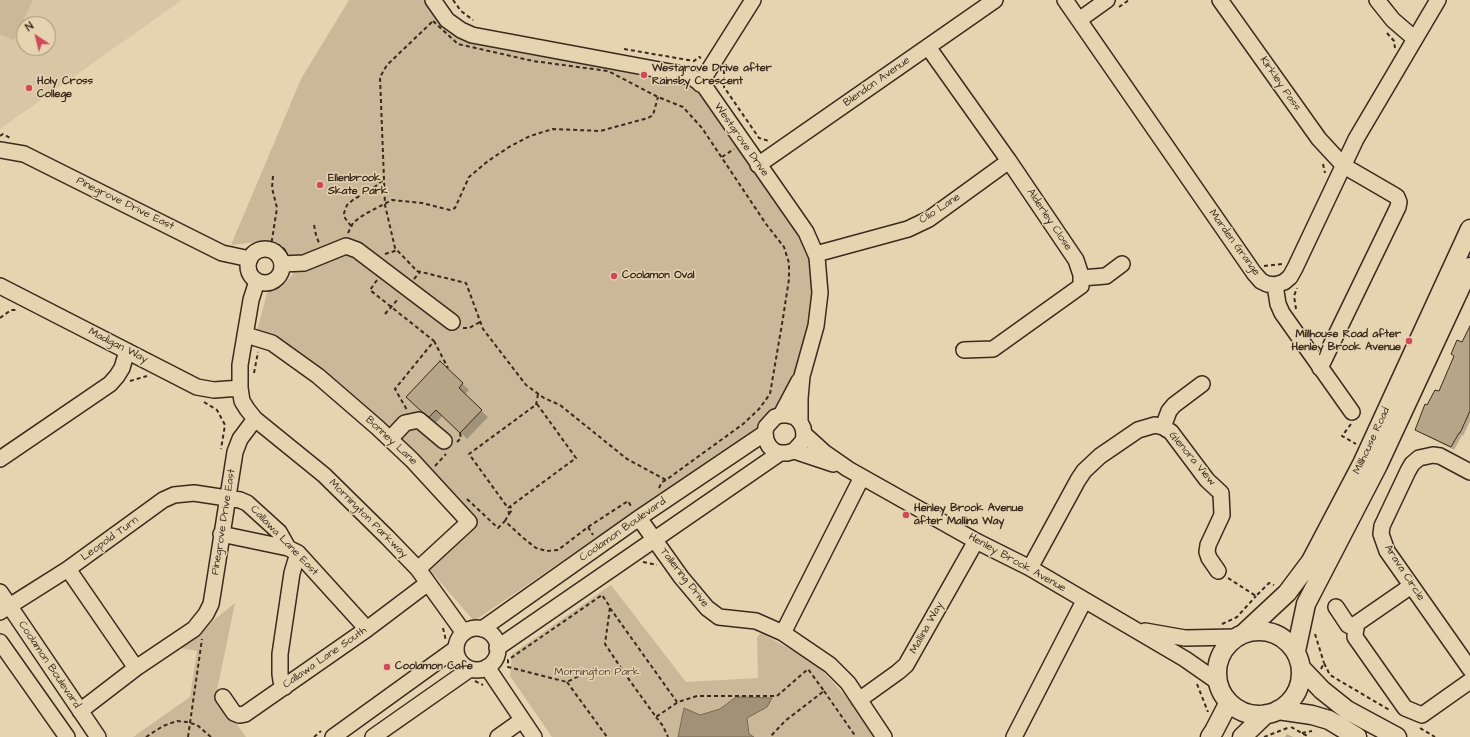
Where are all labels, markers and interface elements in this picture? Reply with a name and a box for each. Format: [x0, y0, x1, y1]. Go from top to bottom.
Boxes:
north arrow [16, 16, 56, 56]
text: N [22, 18, 37, 35]
street label: Blendon Avenue [841, 54, 913, 110]
street label: Kirkley Pass [1257, 54, 1303, 114]
place label: Westgrove Drive after Rainsby Crescent [652, 62, 772, 88]
marker: Westgrove Drive after Rainsby Crescent [639, 70, 649, 80]
place label: Holy Cross College [37, 75, 93, 101]
marker: Holy Cross College [24, 83, 34, 93]
street label: Westgrove Drive [711, 101, 771, 179]
place label: Ellenbrook Skate Park [328, 172, 388, 198]
street label: Pinegrove Drive East [74, 175, 176, 233]
marker: Ellenbrook Skate Park [315, 180, 325, 190]
street label: Alderley Close [1023, 187, 1075, 253]
street label: Clio Lane [917, 191, 963, 227]
street label: Marden Grange [1206, 207, 1262, 279]
place label: Coolamon Oval [622, 269, 695, 283]
marker: Coolamon Oval [609, 271, 619, 281]
street label: Madigan Way [86, 325, 150, 367]
place label: Millhouse Road after Henley Brook Avenue [1292, 328, 1401, 354]
marker: Millhouse Road after Henley Brook Avenue [1404, 336, 1414, 346]
street label: Millhouse Road [1351, 405, 1393, 477]
street label: Bonney Lane [362, 414, 420, 468]
street label: Glenora View [1166, 429, 1218, 489]
street label: Pinegrove Drive East [209, 468, 239, 576]
street label: Mornington Parkway [326, 477, 410, 561]
street label: Coolamon Boulevard [577, 495, 669, 565]
place label: Henley Brook Avenue after Mallina Way [914, 502, 1023, 528]
street label: Callawa Lane East [247, 503, 321, 579]
marker: Henley Brook Avenue after Mallina Way [901, 510, 911, 520]
street label: Leopold Turn [79, 514, 141, 564]
street label: Henley Brook Avenue [966, 531, 1068, 595]
street label: Arava Circle [1381, 542, 1427, 604]
street label: Tallering Drive [657, 546, 711, 610]
street label: Mallina Way [907, 600, 947, 656]
street label: Coolamon Boulevard [15, 619, 83, 711]
street label: Callawa Lane South [281, 624, 369, 692]
place label: Coolamon Cafe [395, 660, 473, 674]
marker: Coolamon Cafe [382, 662, 392, 672]
park label: Mornington Park [554, 666, 640, 680]

